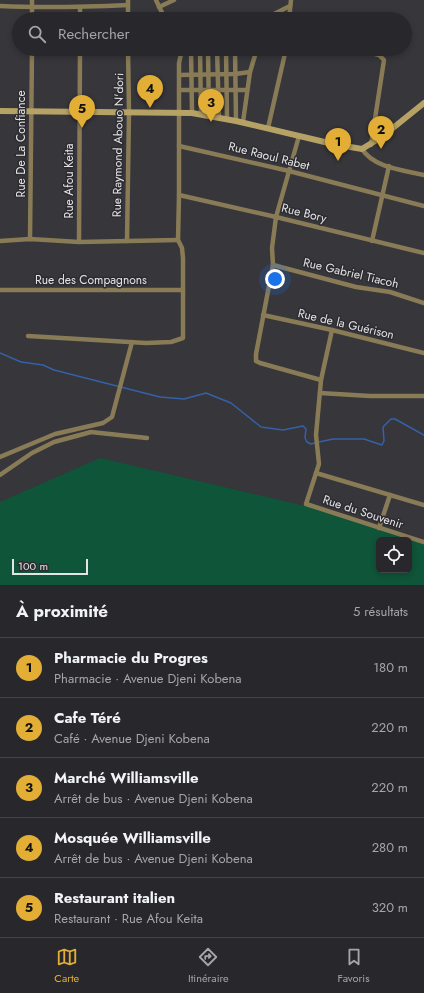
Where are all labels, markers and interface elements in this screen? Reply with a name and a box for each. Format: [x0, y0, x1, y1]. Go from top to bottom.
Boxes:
search box [12, 12, 412, 56]
icon: search [26, 23, 48, 45]
text: Rechercher [58, 23, 130, 45]
street label: Rue Raymond Abouo N'dori [108, 73, 128, 217]
pin: 4 [137, 75, 163, 108]
pin: 3 [198, 89, 224, 122]
street label: Rue De La Confiance [12, 90, 30, 198]
pin: 5 [69, 95, 95, 128]
pin: 2 [368, 116, 394, 149]
pin: 1 [325, 128, 351, 161]
street label: Rue Raoul Rabet [227, 137, 312, 175]
street label: Rue Afou Keita [60, 143, 78, 218]
street label: Rue Bory [280, 199, 329, 227]
street label: Rue Gabriel Tiacoh [301, 253, 401, 293]
your location [265, 269, 285, 289]
street label: Rue des Compagnons [35, 271, 147, 289]
street label: Rue de la Guérison [296, 304, 396, 344]
street label: Rue du Souvenir [320, 490, 406, 534]
map controls [376, 537, 412, 573]
button: locate [376, 537, 412, 573]
scale bar [12, 557, 88, 576]
text: 100 m [18, 558, 48, 574]
text: À proximité [16, 599, 108, 623]
text: 5 résultats [353, 602, 408, 621]
text: Pharmacie du Progres [54, 647, 208, 669]
text: 1 [26, 658, 32, 677]
text: 180 m [373, 658, 408, 677]
text: Pharmacie · Avenue Djeni Kobena [54, 669, 242, 688]
text: Cafe Téré [54, 707, 121, 729]
text: 2 [25, 718, 33, 737]
text: 220 m [371, 718, 408, 737]
text: Café · Avenue Djeni Kobena [54, 729, 210, 748]
text: Marché Williamsville [54, 767, 199, 789]
text: 3 [25, 778, 33, 797]
text: 220 m [371, 778, 408, 797]
text: Arrêt de bus · Avenue Djeni Kobena [54, 789, 253, 808]
text: Mosquée Williamsville [54, 827, 211, 849]
text: 4 [24, 838, 34, 857]
text: 280 m [372, 838, 408, 857]
text: Arrêt de bus · Avenue Djeni Kobena [54, 849, 253, 868]
text: Restaurant italien [54, 887, 175, 909]
text: 5 [25, 898, 33, 917]
text: 320 m [372, 898, 408, 917]
text: Restaurant · Rue Afou Keita [54, 909, 203, 928]
tab: Carte [54, 946, 79, 986]
tab: Itinéraire [188, 946, 229, 986]
tab: Favoris [337, 946, 370, 986]

